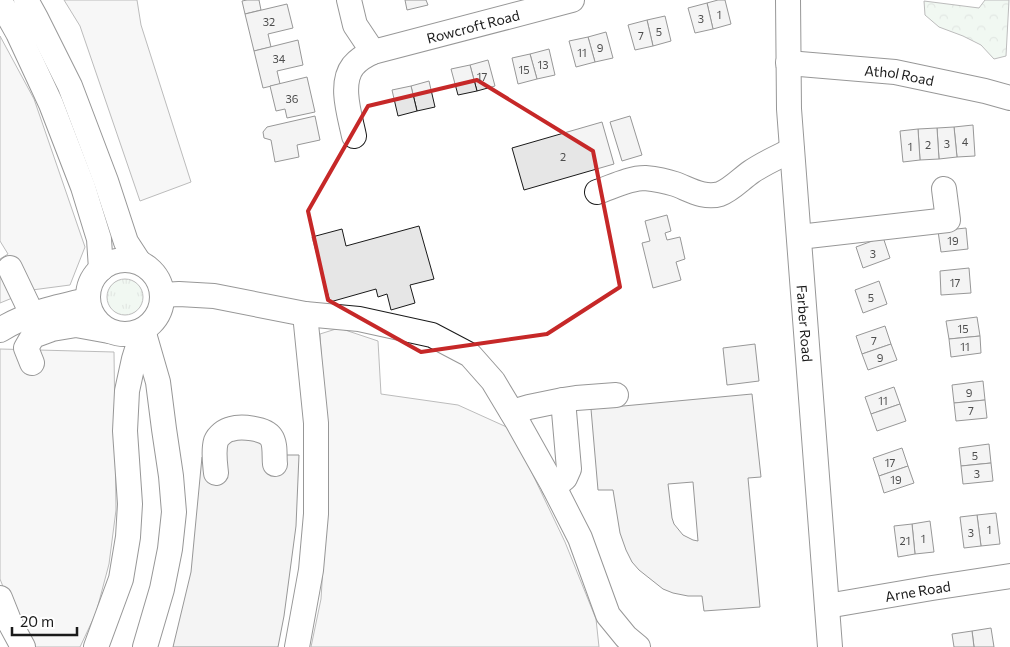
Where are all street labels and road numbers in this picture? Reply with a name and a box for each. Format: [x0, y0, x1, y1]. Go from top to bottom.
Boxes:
street label: Rowcroft Road [425, 6, 521, 46]
street label: Athol Road [864, 61, 936, 89]
street label: Farber Road [794, 284, 817, 363]
street label: Arne Road [884, 577, 952, 604]

